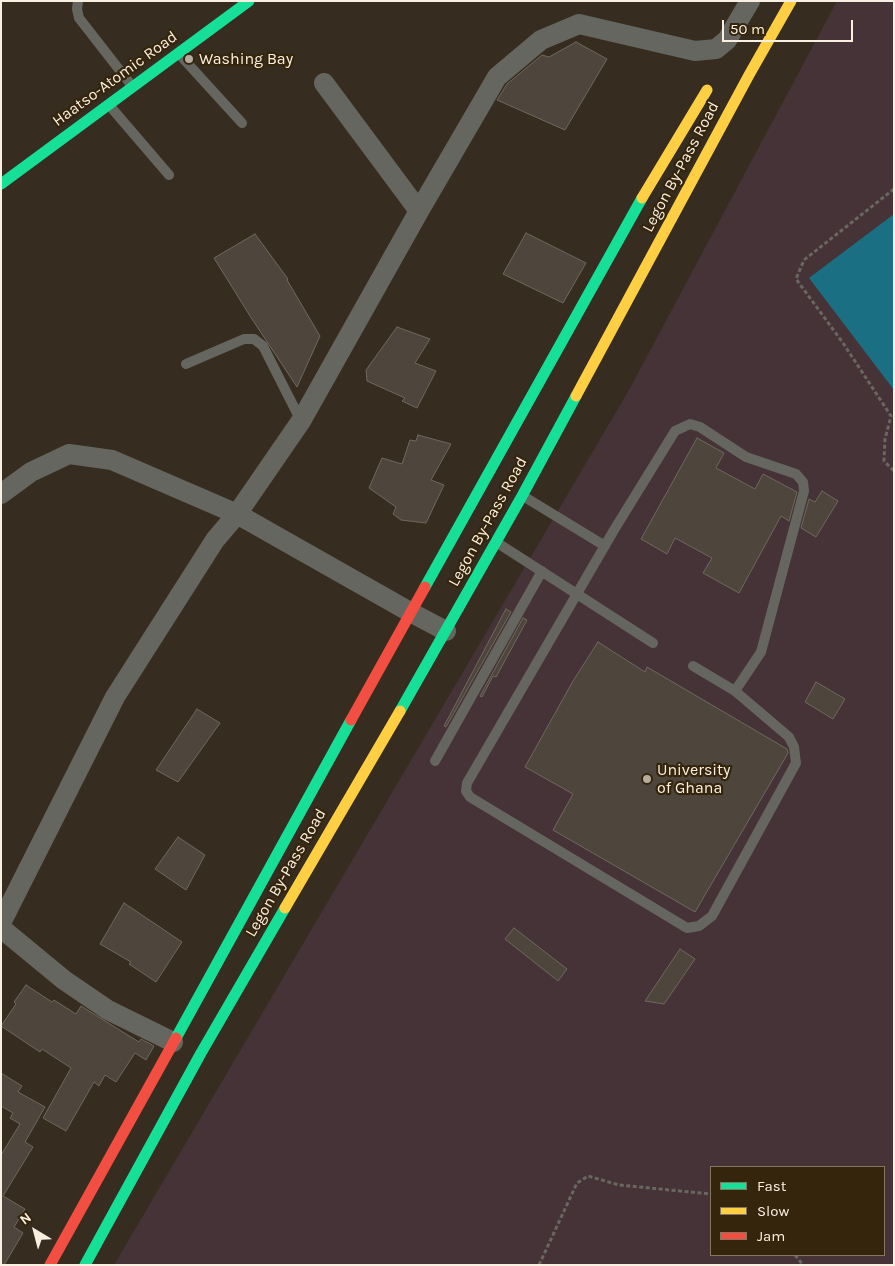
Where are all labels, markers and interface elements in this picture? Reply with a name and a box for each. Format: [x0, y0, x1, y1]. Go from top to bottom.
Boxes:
scale bar [725, 10, 856, 42]
text: 50 m [730, 20, 765, 38]
street label: Haatso-Atomic Road [49, 27, 181, 131]
place label: Washing Bay [199, 49, 293, 69]
marker: Washing Bay [183, 53, 195, 65]
street label: Legon By-Pass Road [638, 98, 724, 236]
street label: Legon By-Pass Road [444, 454, 532, 590]
place label: University of Ghana [657, 760, 731, 798]
marker: University of Ghana [641, 773, 653, 785]
street label: Legon By-Pass Road [241, 805, 331, 941]
legend [710, 1166, 885, 1256]
text: Fast [757, 1177, 786, 1195]
text: Slow [757, 1202, 789, 1220]
north arrow [10, 1206, 60, 1256]
text: N [17, 1209, 35, 1228]
text: Jam [757, 1227, 785, 1245]

